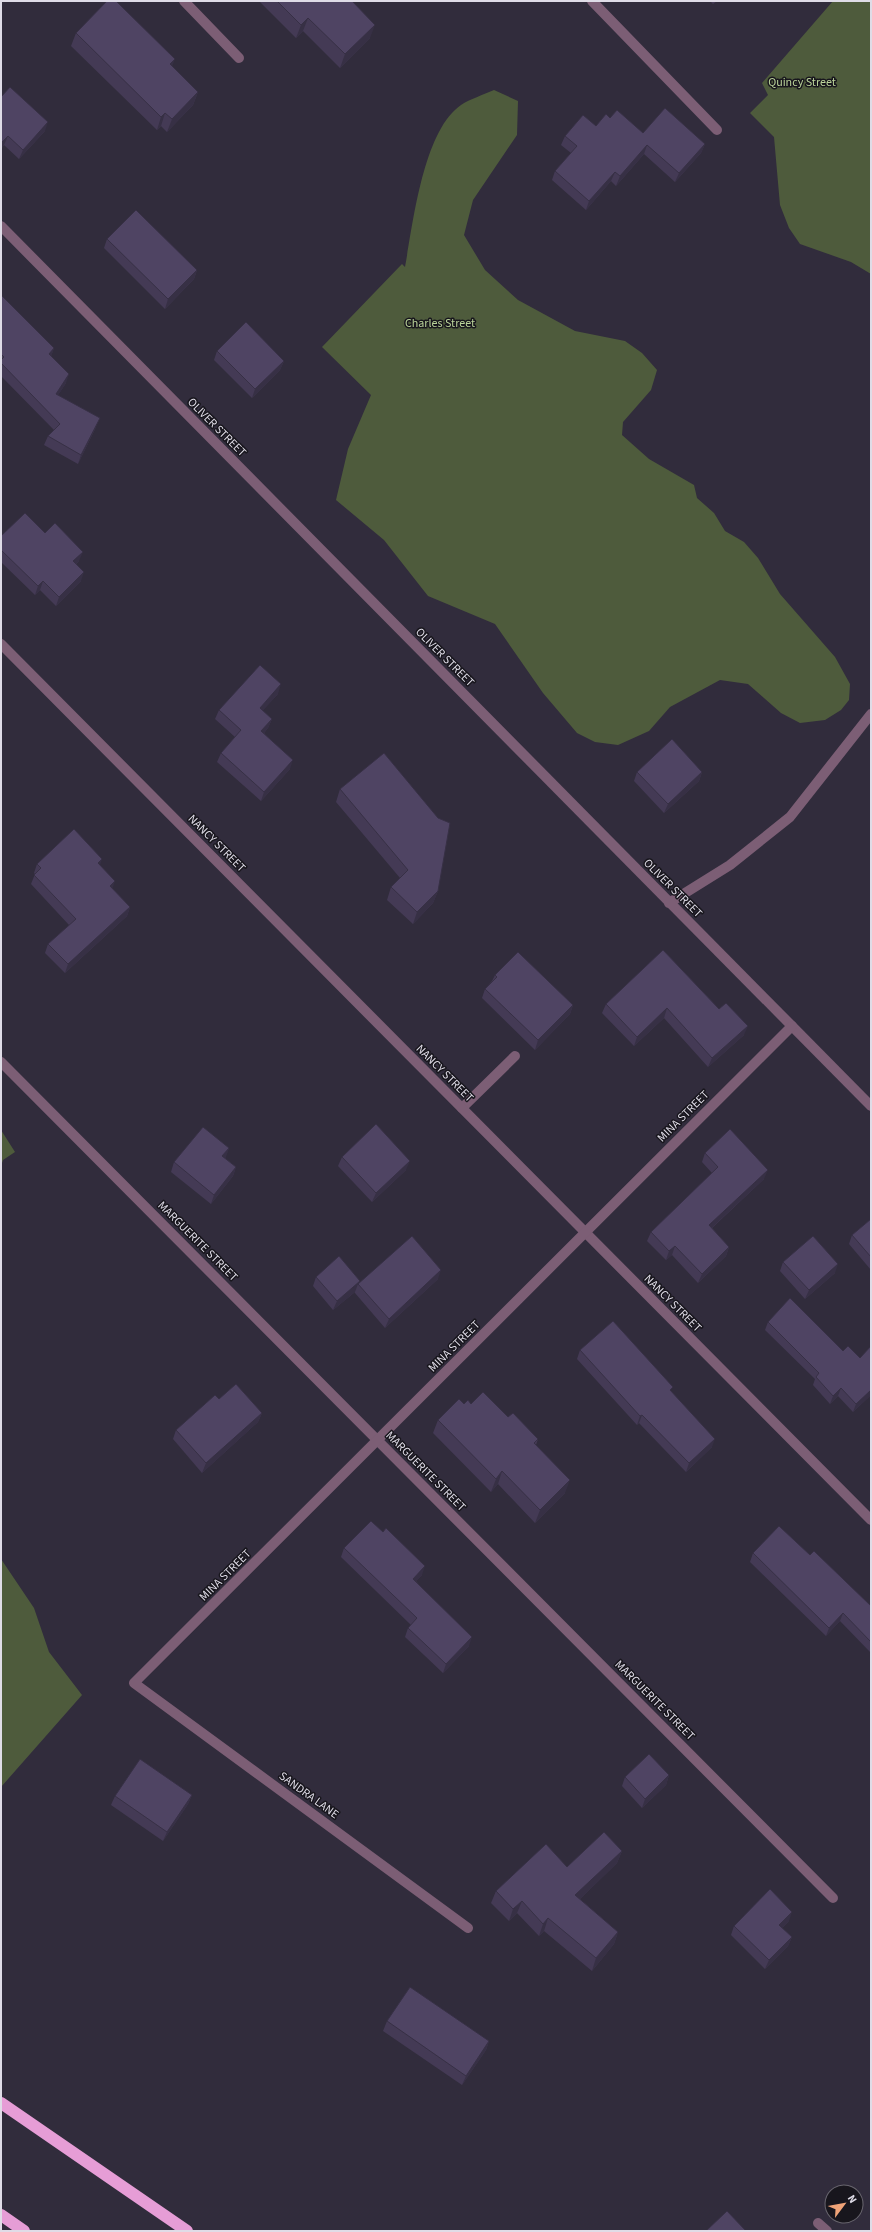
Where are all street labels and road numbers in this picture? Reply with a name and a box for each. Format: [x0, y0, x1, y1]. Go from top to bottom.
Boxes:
street label: OLIVER STREET [183, 394, 250, 461]
street label: OLIVER STREET [411, 624, 478, 691]
street label: NANCY STREET [184, 811, 250, 876]
street label: OLIVER STREET [639, 855, 706, 922]
street label: NANCY STREET [412, 1041, 478, 1106]
street label: MINA STREET [654, 1086, 713, 1146]
street label: MARGUERITE STREET [154, 1197, 242, 1286]
street label: NANCY STREET [640, 1271, 706, 1336]
street label: MINA STREET [425, 1316, 484, 1376]
street label: MARGUERITE STREET [382, 1427, 470, 1516]
street label: MINA STREET [196, 1545, 255, 1605]
street label: MARGUERITE STREET [611, 1656, 699, 1745]
street label: SANDRA LANE [275, 1768, 342, 1823]

